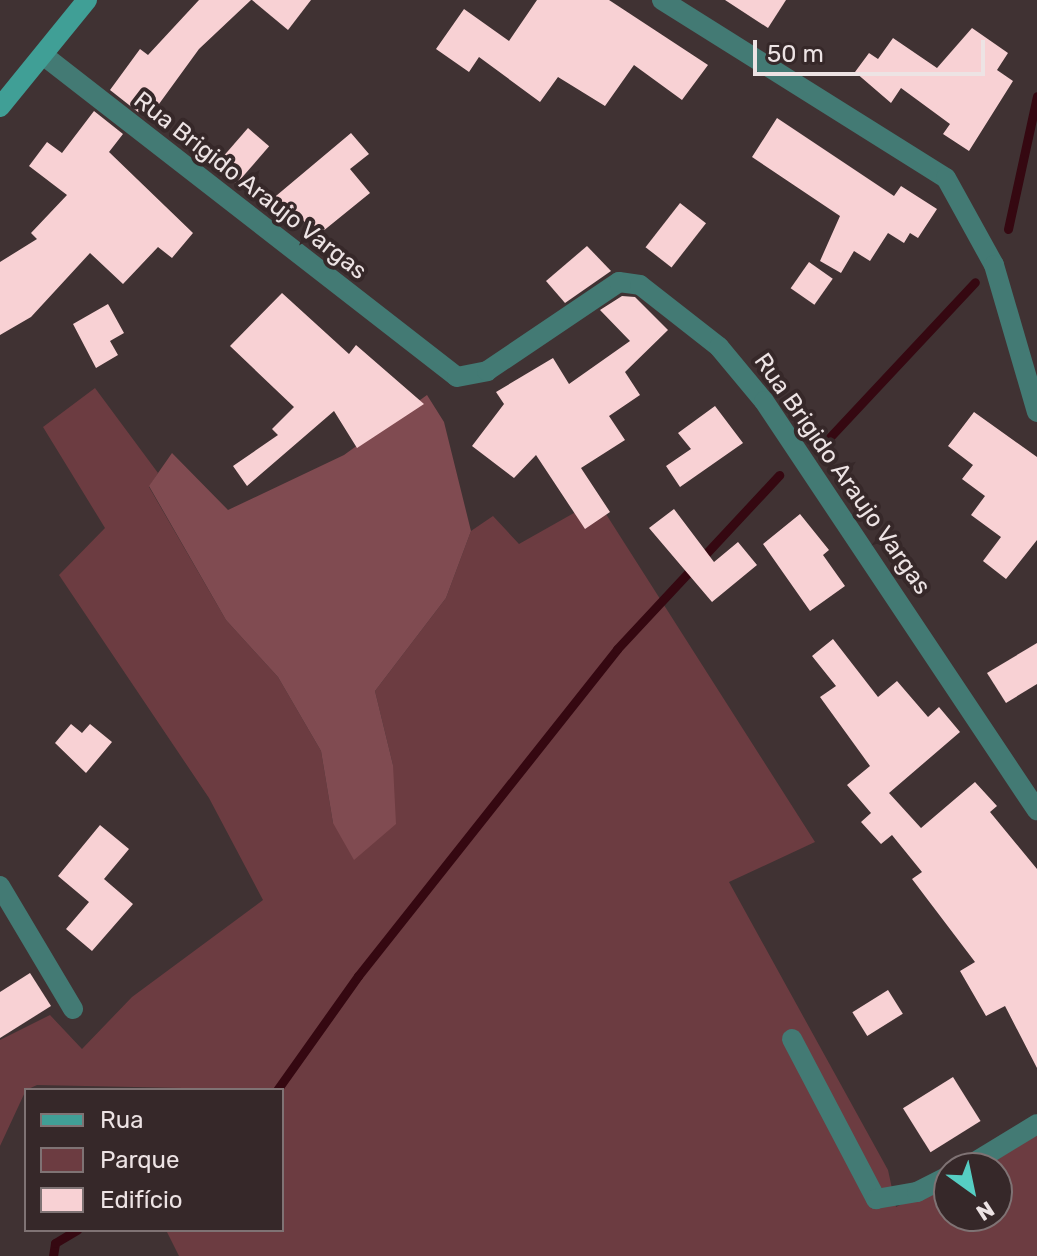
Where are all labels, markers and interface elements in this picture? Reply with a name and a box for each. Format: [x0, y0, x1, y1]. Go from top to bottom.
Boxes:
scale bar [757, 24, 989, 74]
text: 50 m [767, 40, 824, 68]
street label: Rua Brigido Araujo Vargas [127, 86, 373, 286]
street label: Rua Brigido Araujo Vargas [747, 347, 937, 601]
legend [24, 1088, 284, 1232]
text: Rua [100, 1106, 143, 1134]
text: Parque [100, 1146, 179, 1174]
north arrow [933, 1152, 1013, 1232]
text: Edifício [100, 1186, 183, 1214]
text: N [971, 1195, 999, 1226]

